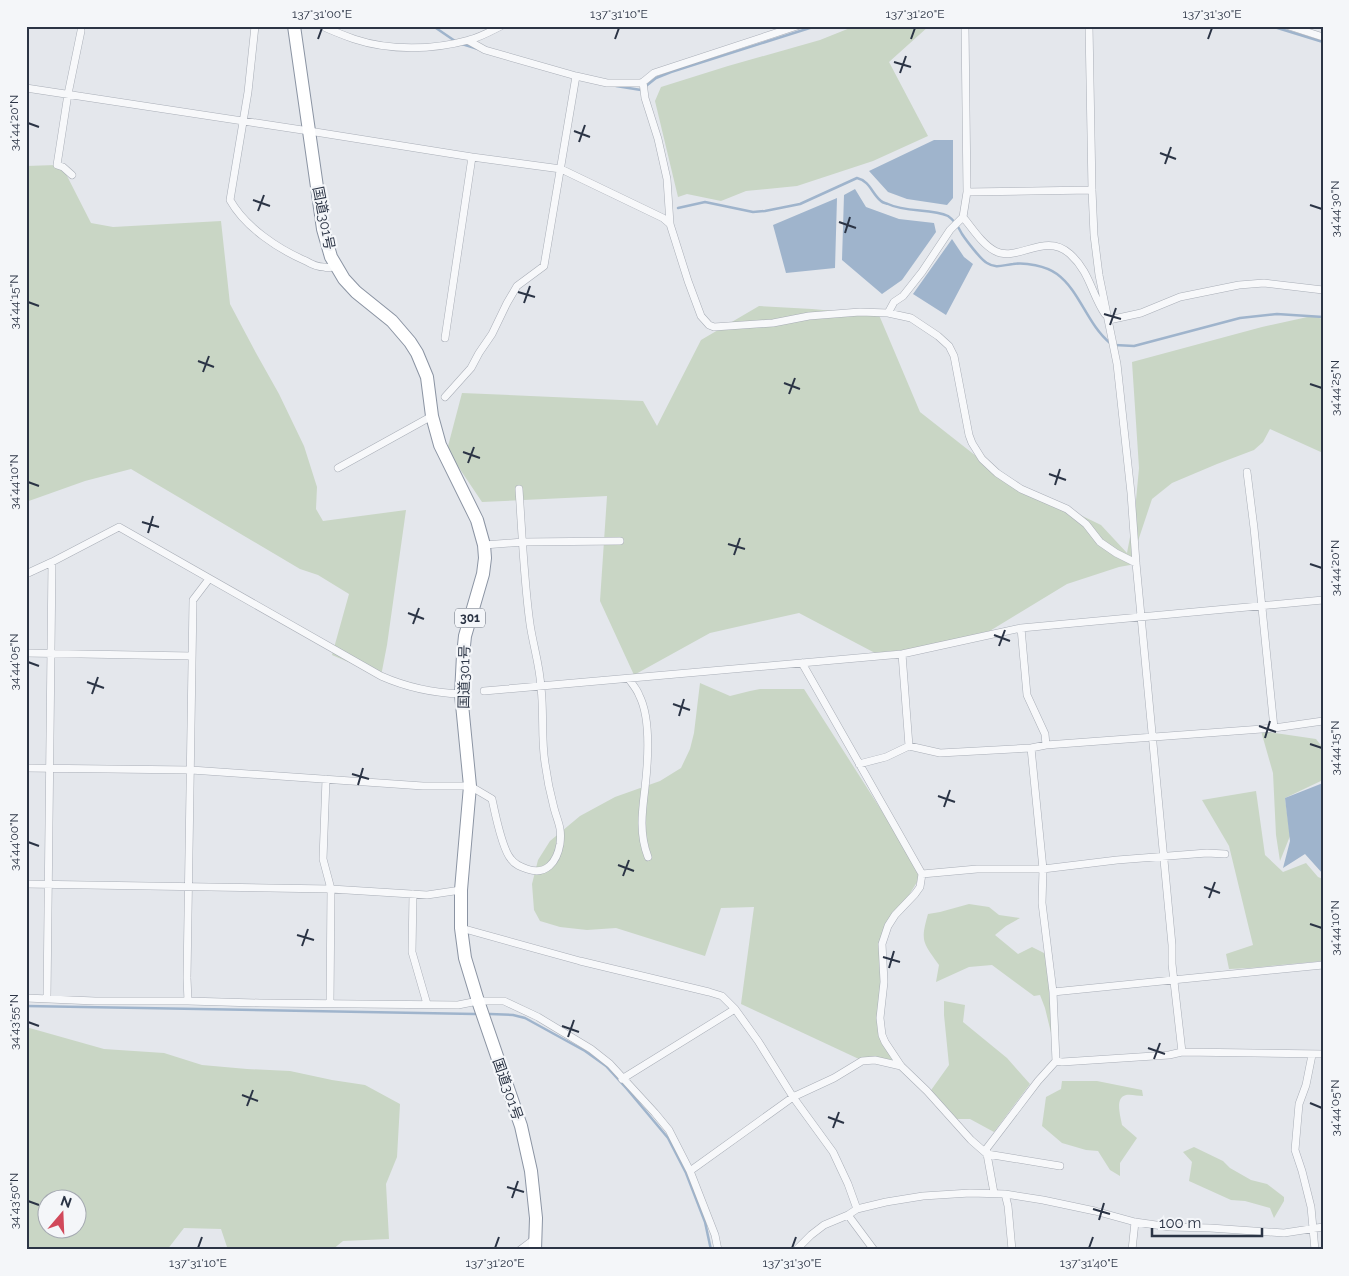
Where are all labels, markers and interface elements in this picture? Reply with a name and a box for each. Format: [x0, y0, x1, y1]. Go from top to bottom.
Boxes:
text: 137°31'00"E [292, 7, 352, 21]
text: 137°31'10"E [590, 7, 648, 21]
text: 137°31'20"E [886, 7, 944, 21]
text: 137°31'30"E [1183, 7, 1242, 21]
text: 34°44'20"N [7, 95, 21, 151]
text: 34°44'30"N [1328, 181, 1342, 237]
street label: 国道301号 [310, 185, 338, 251]
text: 34°44'15"N [7, 275, 21, 329]
text: 34°44'25"N [1328, 360, 1342, 416]
text: 34°44'10"N [7, 454, 21, 510]
text: 34°44'20"N [1328, 540, 1342, 596]
road number: 301 [455, 608, 485, 628]
text: 34°44'05"N [7, 634, 21, 690]
street label: 国道301号 [455, 645, 473, 709]
text: 34°44'15"N [1328, 721, 1342, 775]
text: 34°44'00"N [7, 813, 21, 871]
text: 34°44'10"N [1328, 900, 1342, 956]
text: 34°43'55"N [7, 994, 21, 1050]
street label: 国道301号 [490, 1056, 526, 1122]
text: 34°44'05"N [1328, 1080, 1342, 1136]
text: 34°43'50"N [7, 1173, 21, 1229]
north arrow [38, 1188, 88, 1238]
text: N [59, 1192, 74, 1211]
scale bar [1152, 1206, 1262, 1238]
text: 100 m [1159, 1214, 1201, 1232]
text: 137°31'10"E [169, 1256, 227, 1270]
text: 137°31'20"E [466, 1256, 524, 1270]
text: 137°31'30"E [763, 1256, 822, 1270]
text: 137°31'40"E [1060, 1256, 1118, 1270]

